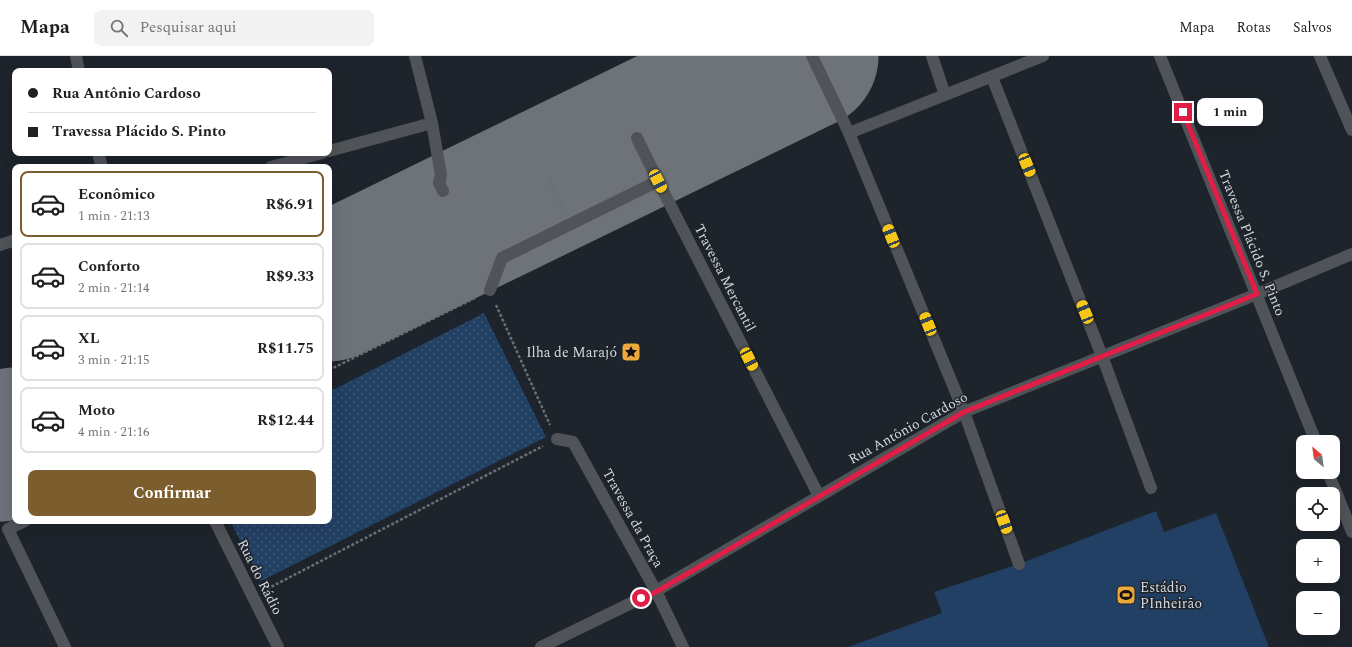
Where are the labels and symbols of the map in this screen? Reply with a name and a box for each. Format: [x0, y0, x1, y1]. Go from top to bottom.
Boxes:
callout: 1 min [1197, 98, 1263, 126]
route end [1174, 103, 1192, 121]
car [1017, 152, 1037, 178]
street label: Travessa Plácido S. Pinto [1213, 167, 1291, 319]
car [647, 168, 669, 194]
street label: Travessa Mercantil [689, 221, 761, 335]
car [881, 223, 901, 249]
car [1075, 299, 1095, 325]
car [918, 311, 938, 337]
place icon: Ilha de Marajó [620, 341, 642, 363]
place label: Ilha de Marajó [526, 342, 617, 363]
car [738, 346, 760, 372]
street label: Rua Antônio Cardoso [844, 386, 972, 470]
north arrow [1296, 435, 1340, 479]
street label: Travessa da Praça [597, 465, 669, 572]
car [994, 509, 1014, 535]
street label: Rua do Rádio [232, 536, 288, 618]
place label: Estádio PInheirão [1140, 577, 1202, 614]
sports icon: Estádio PInheirão [1115, 584, 1137, 606]
route start [632, 589, 650, 607]

